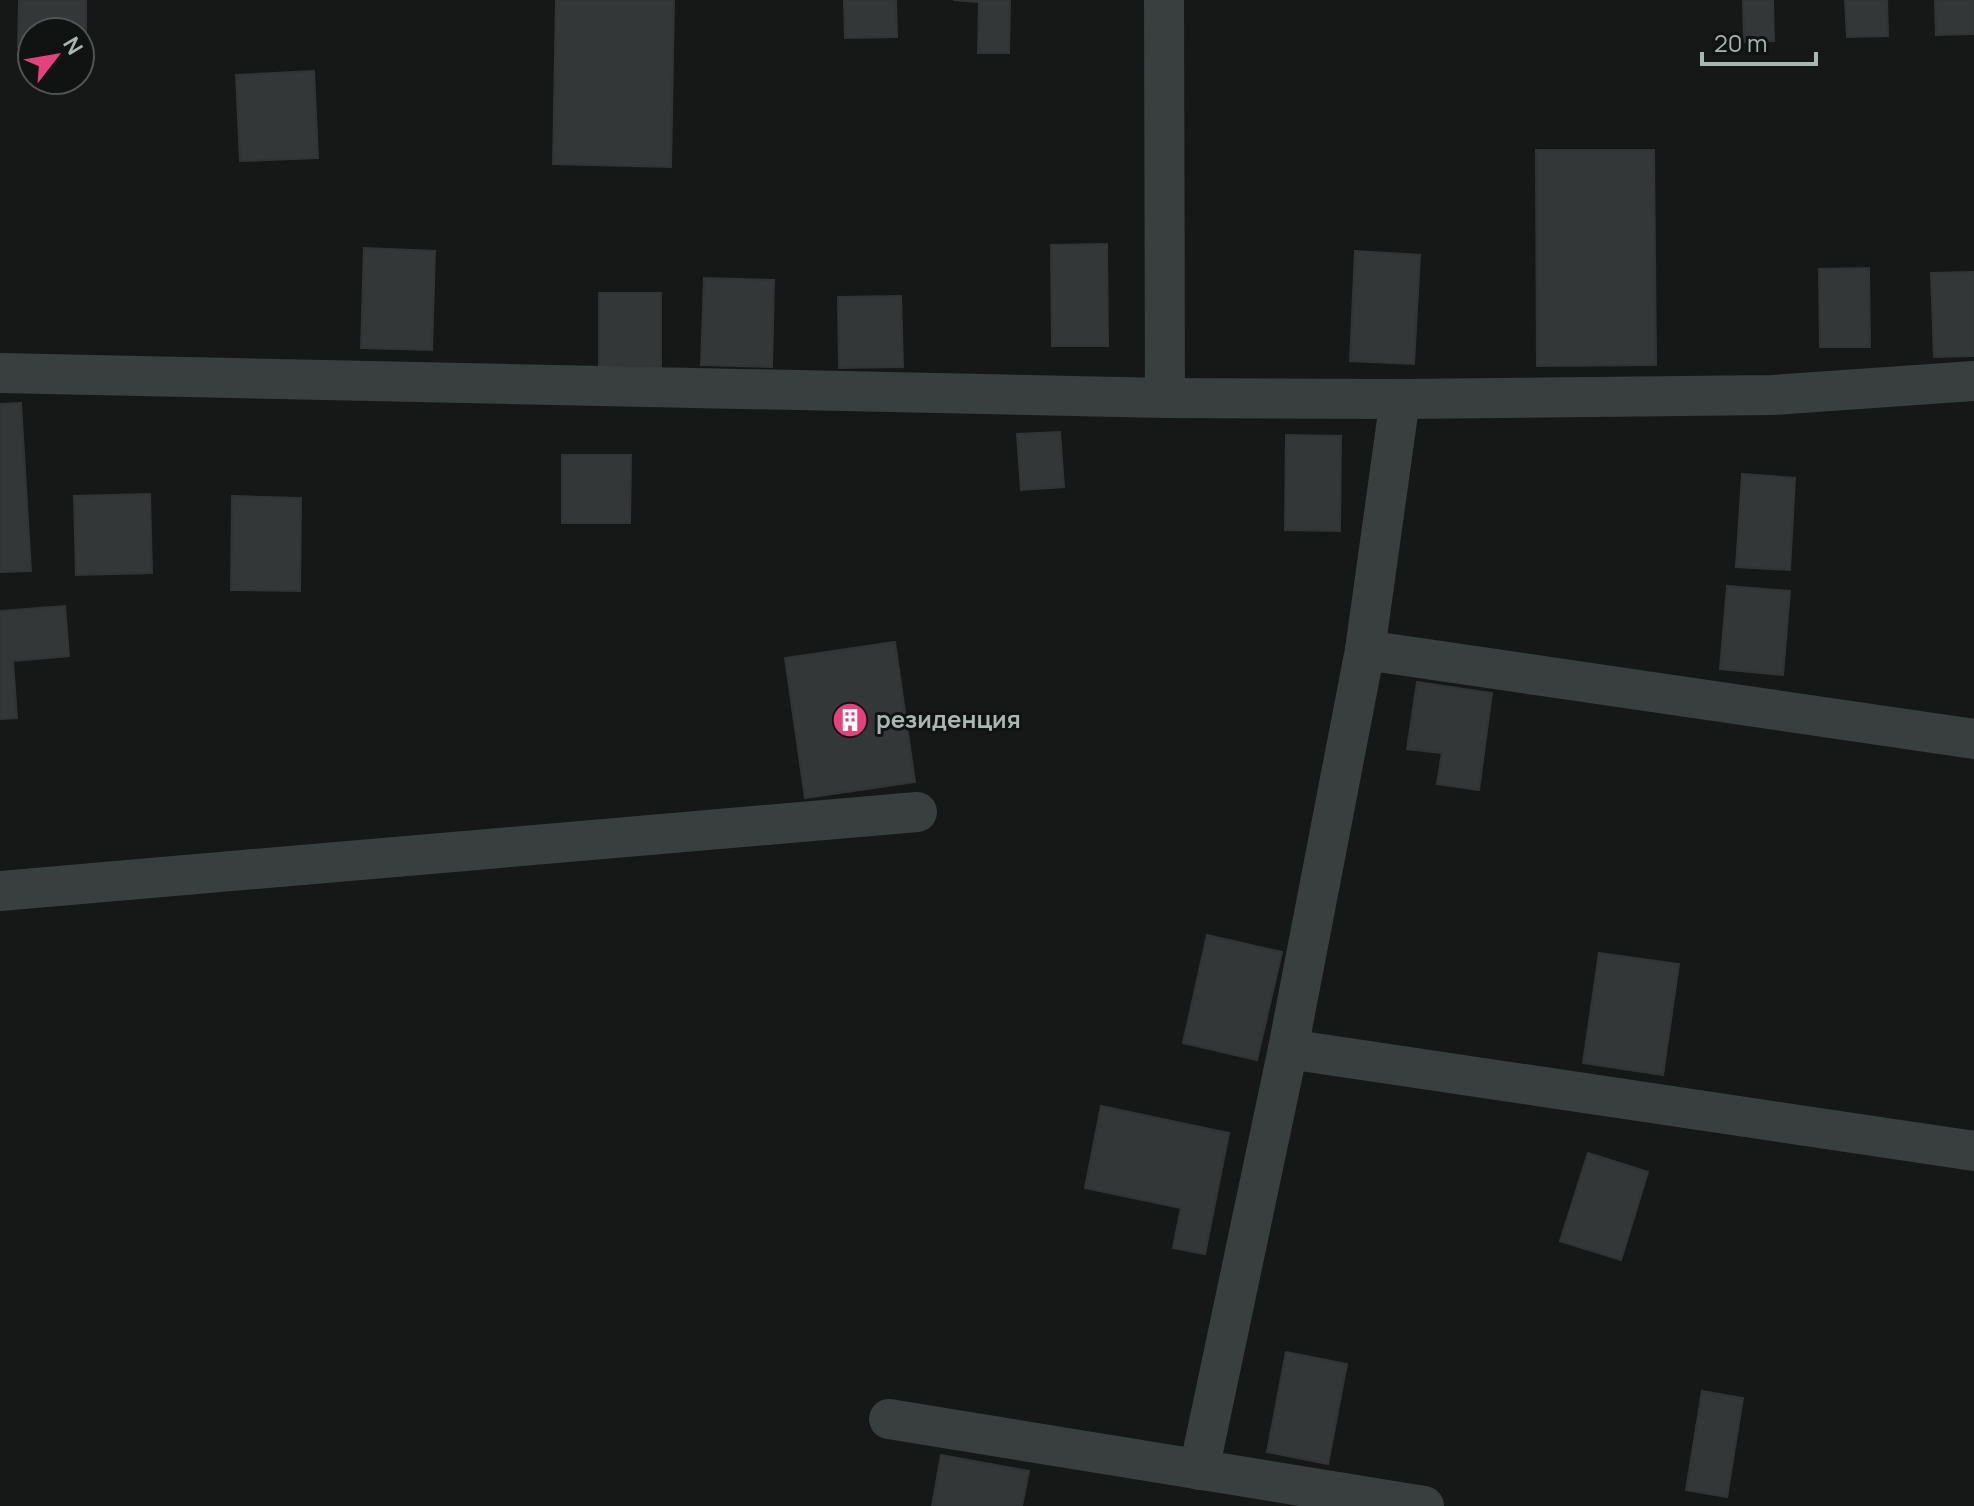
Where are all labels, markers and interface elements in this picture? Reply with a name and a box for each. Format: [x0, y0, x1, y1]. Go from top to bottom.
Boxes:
north arrow [16, 16, 96, 96]
scale bar [1702, 16, 1816, 66]
text: 20 m [1714, 26, 1767, 59]
text: N [56, 31, 90, 60]
building icon: резиденция [831, 701, 869, 739]
place label: резиденция [876, 702, 1021, 735]

